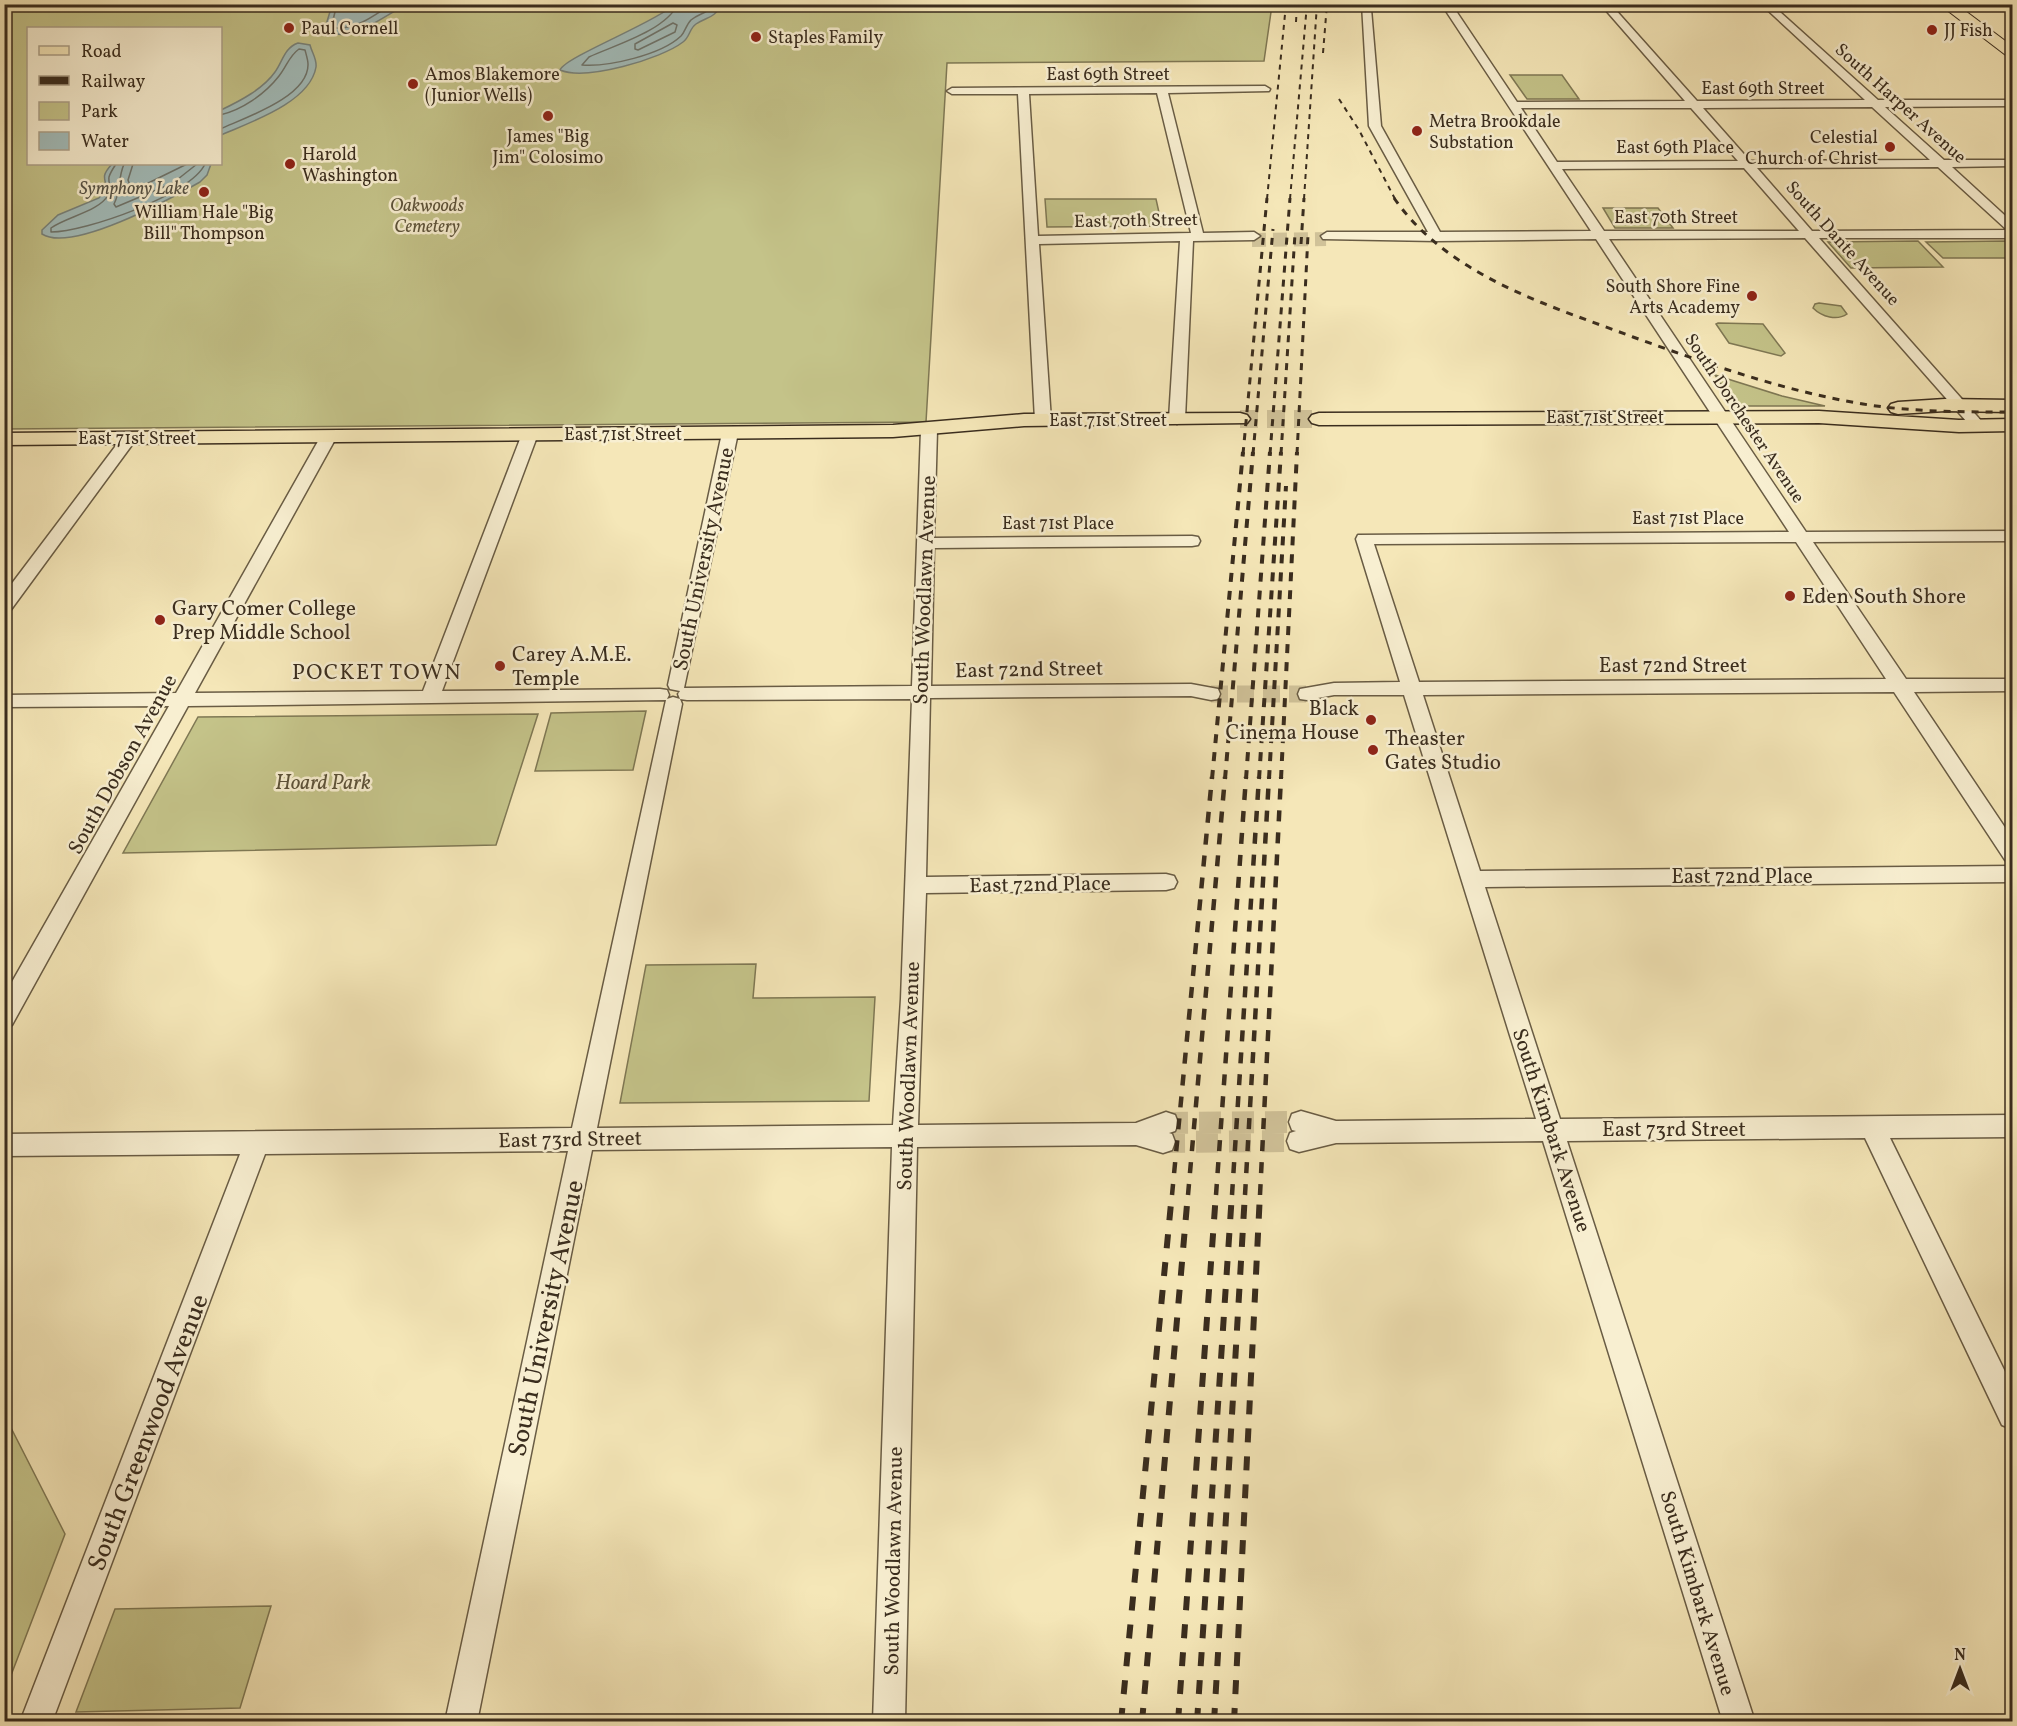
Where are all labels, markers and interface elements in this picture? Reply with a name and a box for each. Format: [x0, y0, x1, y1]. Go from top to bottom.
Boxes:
place label: Paul Cornell [301, 17, 398, 42]
place label: JJ Fish [1944, 19, 1993, 44]
marker: Paul Cornell [282, 21, 296, 35]
marker: JJ Fish [1925, 23, 1939, 37]
place label: Staples Family [768, 26, 883, 51]
legend [27, 27, 222, 165]
marker: Staples Family [749, 30, 763, 44]
street label: South Harper Avenue [1829, 38, 1971, 170]
text: Road [81, 40, 122, 65]
place label: Amos Blakemore (Junior Wells) [425, 63, 560, 109]
street label: East 69th Street [1046, 63, 1170, 88]
text: Railway [81, 70, 145, 95]
marker: Amos Blakemore (Junior Wells) [406, 77, 420, 91]
street label: East 69th Street [1701, 77, 1825, 102]
text: Park [81, 100, 118, 125]
marker: James "Big Jim" Colosimo [541, 109, 555, 123]
place label: Metra Brookdale Substation [1429, 110, 1561, 156]
marker: Metra Brookdale Substation [1410, 124, 1424, 138]
place label: James "Big Jim" Colosimo [493, 125, 603, 171]
place label: Celestial Church of Christ [1745, 126, 1878, 172]
text: Water [81, 130, 129, 155]
street label: East 69th Place [1616, 136, 1734, 161]
marker: Celestial Church of Christ [1883, 140, 1897, 154]
place label: Harold Washington [302, 143, 398, 189]
marker: Harold Washington [283, 157, 297, 171]
street label: South Dante Avenue [1779, 176, 1905, 312]
water label: Symphony Lake [79, 177, 189, 202]
marker: William Hale "Big Bill" Thompson [197, 185, 211, 199]
park label: Oakwoods Cemetery [390, 194, 464, 240]
place label: William Hale "Big Bill" Thompson [134, 201, 274, 247]
street label: East 70th Street [1614, 206, 1738, 231]
street label: East 70th Street [1074, 208, 1198, 235]
place label: South Shore Fine Arts Academy [1606, 275, 1740, 321]
marker: South Shore Fine Arts Academy [1745, 289, 1759, 303]
street label: South Dorchester Avenue [1678, 329, 1810, 509]
street label: East 71st Street [1546, 406, 1664, 431]
street label: East 71st Street [1049, 409, 1167, 434]
street label: East 71st Street [564, 423, 682, 448]
street label: East 71st Street [78, 427, 196, 452]
street label: South University Avenue [667, 445, 742, 674]
street label: South Woodlawn Avenue [907, 475, 944, 705]
street label: East 71st Place [1632, 507, 1744, 532]
street label: East 71st Place [1002, 512, 1114, 537]
place label: Eden South Shore [1802, 583, 1966, 612]
marker: Eden South Shore [1783, 589, 1797, 603]
place label: Gary Comer College Prep Middle School [172, 595, 356, 648]
marker: Gary Comer College Prep Middle School [153, 613, 167, 627]
place label: Carey A.M.E. Temple [512, 641, 631, 694]
street label: East 72nd Street [1599, 652, 1747, 681]
street label: East 72nd Street [955, 655, 1103, 686]
district label: POCKET TOWN [292, 658, 462, 689]
marker: Carey A.M.E. Temple [493, 659, 507, 673]
street label: South Dobson Avenue [62, 669, 185, 860]
place label: Black Cinema House [1225, 695, 1360, 748]
marker: Black Cinema House [1364, 713, 1378, 727]
place label: Theaster Gates Studio [1385, 725, 1501, 778]
marker: Theaster Gates Studio [1366, 743, 1380, 757]
park label: Hoard Park [275, 769, 371, 798]
street label: East 72nd Place [1671, 863, 1813, 892]
street label: East 72nd Place [969, 870, 1111, 901]
street label: South Woodlawn Avenue [891, 961, 928, 1191]
street label: South Kimbark Avenue [1504, 1025, 1597, 1236]
street label: East 73rd Street [1602, 1116, 1746, 1145]
street label: East 73rd Street [498, 1125, 642, 1156]
street label: South University Avenue [500, 1177, 594, 1460]
street label: South Greenwood Avenue [79, 1289, 218, 1576]
street label: South Woodlawn Avenue [878, 1446, 911, 1676]
street label: South Kimbark Avenue [1652, 1487, 1742, 1700]
north arrow [1930, 1639, 1990, 1699]
text: N [1954, 1645, 1966, 1667]

